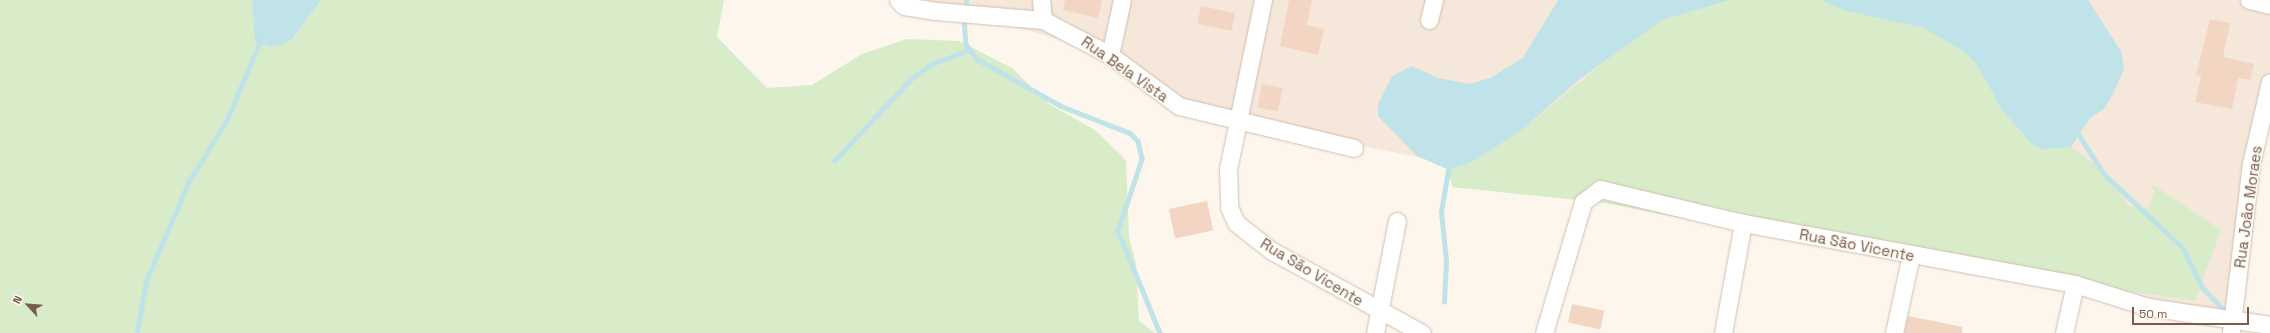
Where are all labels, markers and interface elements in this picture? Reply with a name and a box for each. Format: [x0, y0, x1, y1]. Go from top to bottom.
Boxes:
street label: Rua Bela Vista [1078, 32, 1172, 106]
street label: Rua João Moraes [2231, 145, 2265, 269]
street label: Rua São Vicente [1798, 225, 1916, 265]
street label: Rua São Vicente [1257, 234, 1367, 310]
north arrow [8, 285, 48, 325]
text: N [9, 293, 25, 306]
scale bar [2134, 299, 2251, 325]
text: 50 m [2139, 306, 2167, 322]

